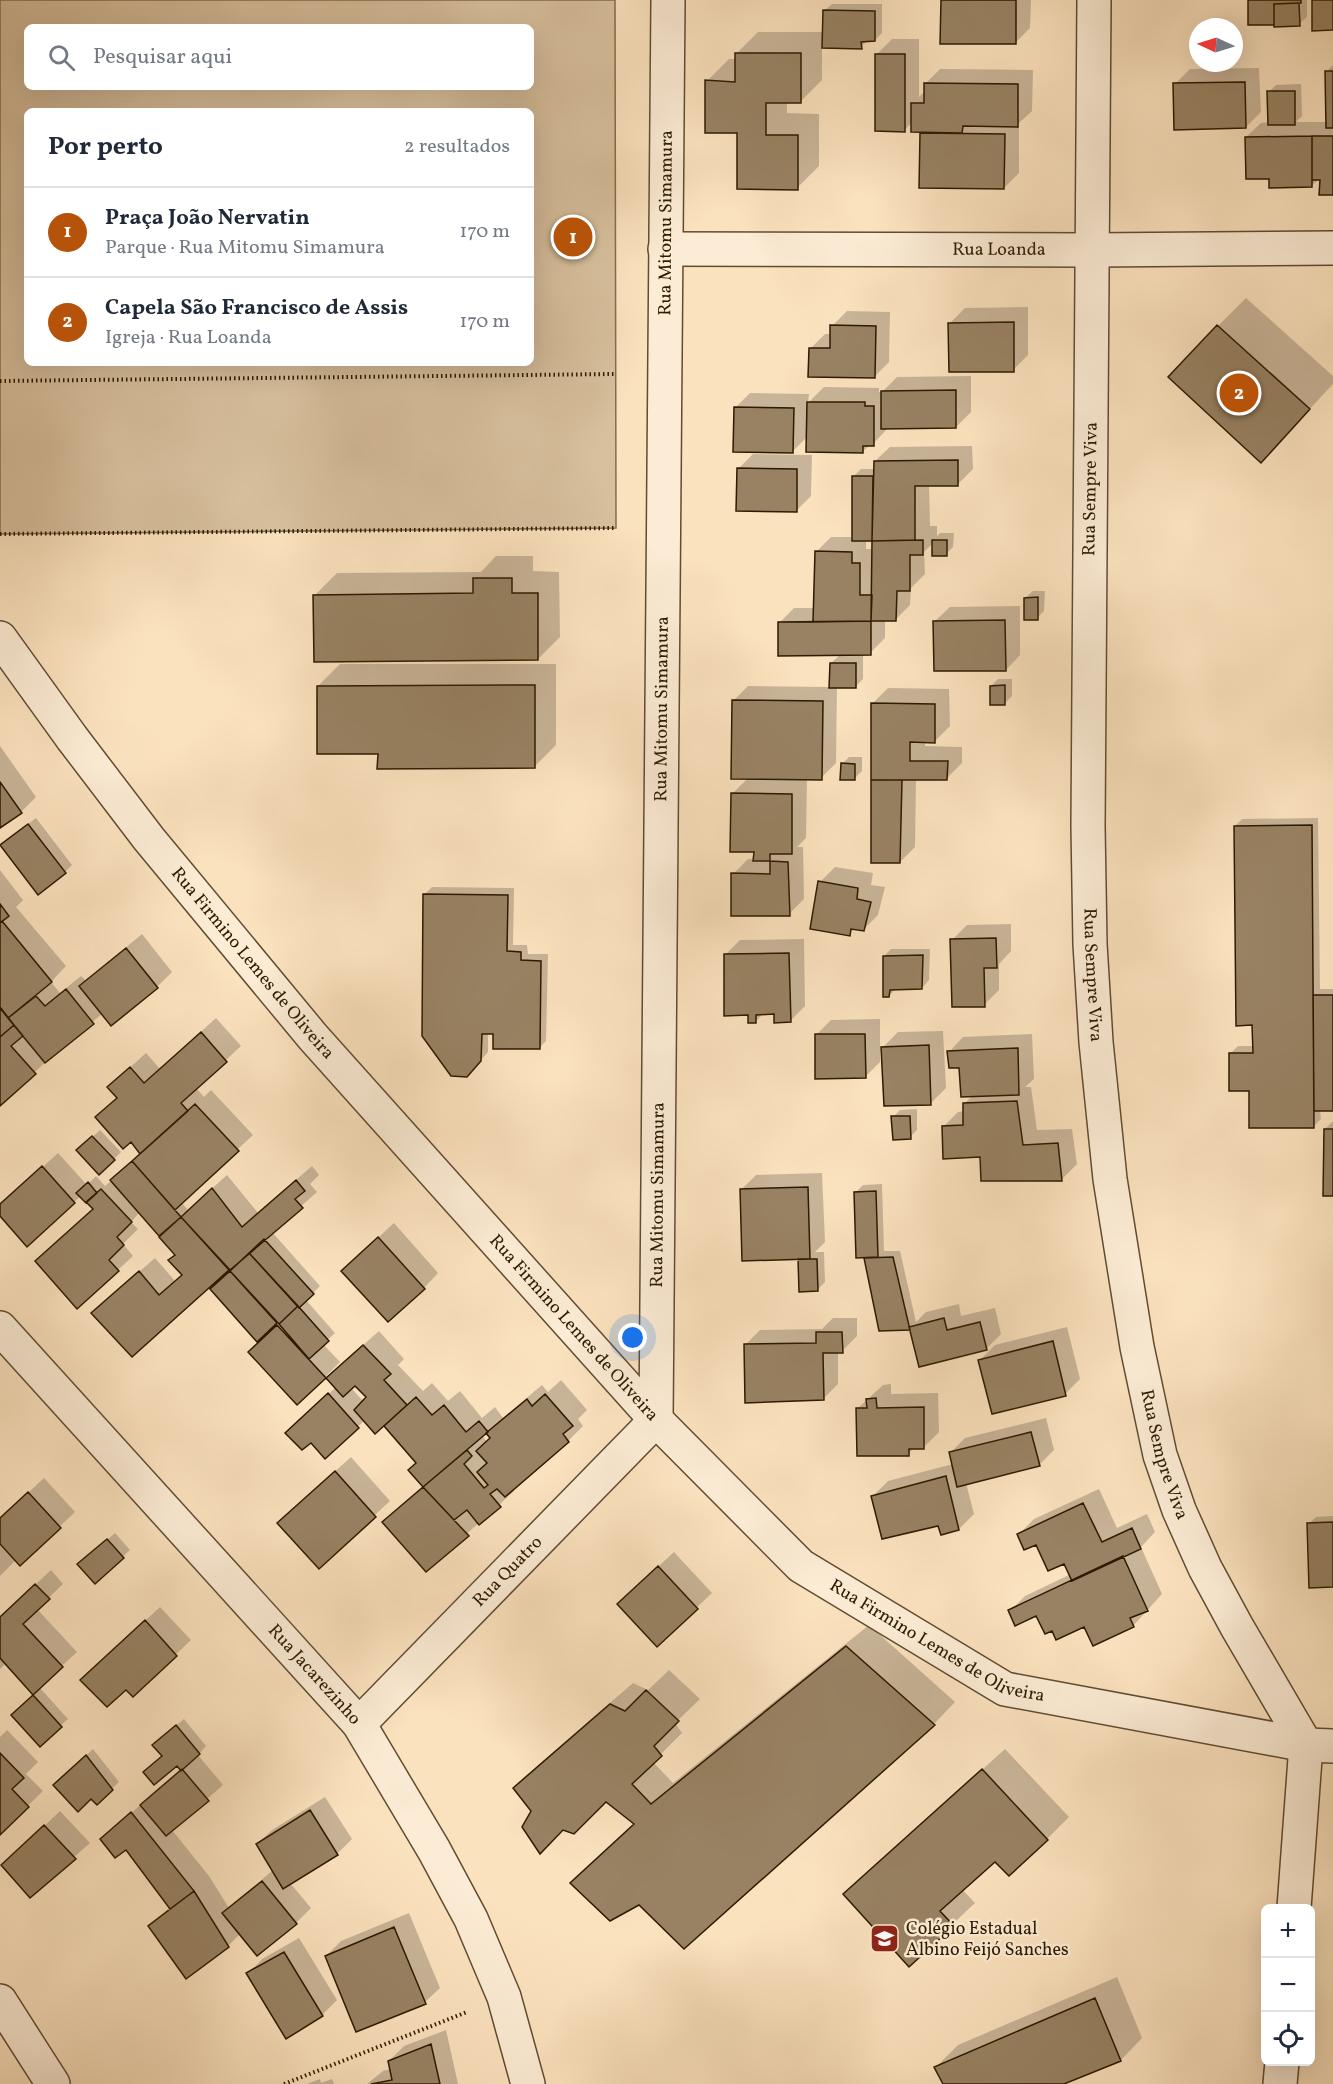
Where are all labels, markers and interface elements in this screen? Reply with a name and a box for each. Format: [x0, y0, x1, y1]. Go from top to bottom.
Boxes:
north arrow [1189, 18, 1243, 72]
search box [24, 24, 534, 90]
icon: search [45, 41, 78, 74]
text: Pesquisar aqui [93, 42, 232, 73]
text: Por perto [48, 129, 163, 165]
street label: Rua Mitomu Simamura [653, 130, 679, 316]
text: 2 resultados [404, 133, 510, 161]
text: Praça João Nervatin [105, 203, 310, 234]
pin: 1 [554, 214, 592, 260]
text: 1 [63, 218, 72, 246]
text: 170 m [460, 218, 510, 246]
text: Parque · Rua Mitomu Simamura [105, 234, 385, 262]
street label: Rua Loanda [952, 237, 1046, 262]
text: Capela São Francisco de Assis [105, 293, 408, 324]
text: 2 [62, 308, 73, 336]
text: 170 m [460, 308, 510, 336]
text: Igreja · Rua Loanda [105, 324, 272, 352]
pin: 2 [1220, 370, 1258, 416]
street label: Rua Sempre Viva [1077, 422, 1105, 556]
street label: Rua Mitomu Simamura [649, 616, 675, 802]
street label: Rua Firmino Lemes de Oliveira [165, 862, 340, 1065]
street label: Rua Sempre Viva [1077, 908, 1108, 1043]
street label: Rua Mitomu Simamura [645, 1102, 671, 1288]
street label: Rua Firmino Lemes de Oliveira [483, 1229, 664, 1427]
your location [618, 1323, 647, 1352]
street label: Rua Sempre Viva [1134, 1387, 1194, 1524]
street label: Rua Quatro [467, 1531, 548, 1613]
street label: Rua Firmino Lemes de Oliveira [825, 1573, 1047, 1709]
street label: Rua Jacarezinho [262, 1619, 367, 1731]
map controls [1261, 1904, 1315, 2066]
button: + [1261, 1904, 1315, 1958]
place label: Colégio Estadual Albino Feijó Sanches [906, 1917, 1069, 1963]
school or university icon: Colégio Estadual Albino Feijó Sanches [869, 1923, 901, 1955]
button: − [1261, 1958, 1315, 2012]
button: locate [1261, 2012, 1315, 2066]

